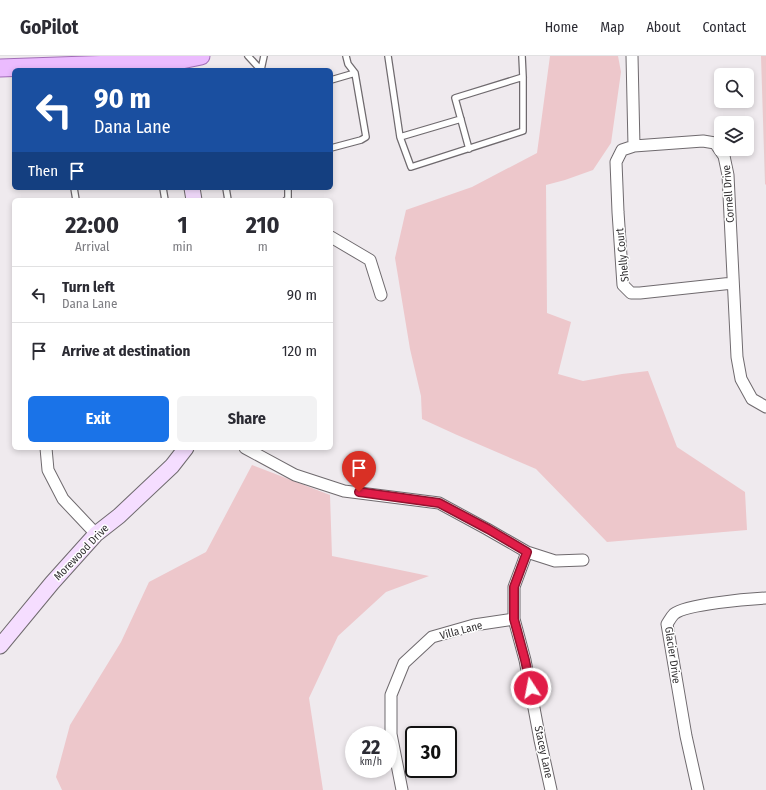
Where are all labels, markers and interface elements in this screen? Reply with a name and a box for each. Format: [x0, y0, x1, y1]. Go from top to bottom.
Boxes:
text: GoPilot [20, 16, 79, 39]
text: Home [545, 19, 578, 36]
text: Map [600, 19, 624, 36]
text: About [646, 19, 681, 36]
text: Contact [703, 19, 746, 36]
map controls [714, 68, 754, 156]
button: search [714, 68, 754, 108]
text: 90 m [94, 82, 151, 115]
icon: left [28, 84, 80, 136]
text: Dana Lane [94, 116, 171, 138]
button: layers [714, 116, 754, 156]
icon: arrive [66, 160, 88, 182]
text: Then [28, 162, 58, 180]
street label: Cornell Drive [720, 165, 737, 223]
text: 22:00 [65, 211, 119, 239]
text: 1 [177, 211, 188, 239]
text: 210 [246, 211, 280, 239]
street label: Shelly Court [613, 227, 632, 283]
text: Arrival [75, 239, 109, 254]
text: min [172, 239, 193, 254]
text: m [258, 239, 268, 254]
text: Turn left [62, 278, 115, 296]
icon: left [28, 284, 50, 306]
text: 90 m [287, 286, 317, 304]
text: Dana Lane [62, 296, 117, 311]
icon: arrive [28, 340, 50, 362]
text: Arrive at destination [62, 342, 190, 360]
text: 120 m [282, 342, 317, 360]
button: Exit [28, 396, 169, 442]
button: Share [177, 396, 317, 442]
pin [342, 451, 376, 492]
icon: arrive [348, 457, 370, 479]
street label: Morewood Drive [51, 522, 111, 583]
street label: Villa Lane [438, 619, 484, 642]
street label: Glacier Drive [662, 626, 683, 684]
position arrow [510, 667, 552, 709]
street label: Stacey Lane [532, 725, 555, 779]
speed limit sign: 30 [405, 726, 457, 778]
text: 22 [362, 735, 380, 759]
text: km/h [360, 756, 382, 768]

